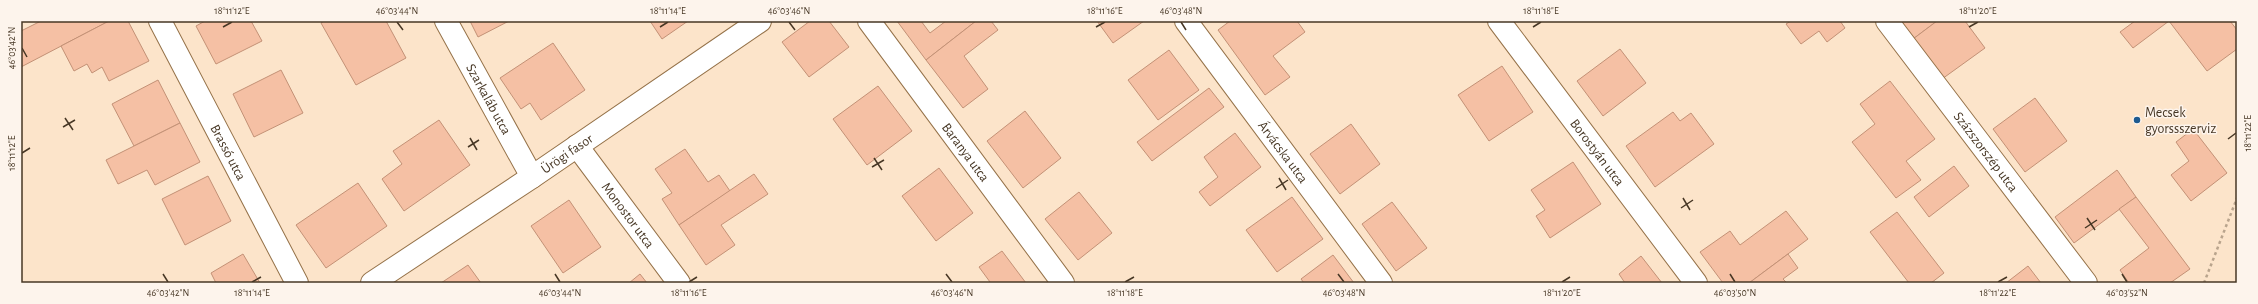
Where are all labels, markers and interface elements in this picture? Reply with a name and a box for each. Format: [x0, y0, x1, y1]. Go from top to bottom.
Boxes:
text: 18°11'12"E [214, 6, 250, 16]
text: 46°03'44"N [376, 6, 418, 16]
text: 18°11'14"E [650, 6, 686, 16]
text: 46°03'46"N [768, 6, 810, 16]
text: 18°11'16"E [1087, 6, 1123, 16]
text: 46°03'48"N [1160, 6, 1202, 16]
text: 18°11'18"E [1523, 6, 1559, 16]
text: 18°11'20"E [1959, 6, 1997, 16]
text: 46°03'42"N [7, 27, 17, 69]
street label: Szarkaláb utca [463, 62, 513, 138]
place label: Mecsek gyorssszerviz [2145, 106, 2216, 136]
street label: Százszorszép utca [1951, 110, 2020, 195]
marker: Mecsek gyorssszerviz [2132, 115, 2142, 125]
text: 18°11'22"E [2243, 115, 2253, 151]
street label: Árvácska utca [1255, 117, 1310, 186]
street label: Borostyán utca [1567, 117, 1627, 189]
street label: Baranya utca [939, 121, 992, 185]
street label: Brassó utca [207, 122, 248, 183]
street label: Ürögi fasor [537, 131, 596, 177]
text: 18°11'12"E [7, 135, 17, 171]
street label: Monostor utca [599, 180, 657, 251]
text: 46°03'42"N [147, 288, 189, 298]
text: 18°11'14"E [234, 288, 270, 298]
text: 46°03'44"N [539, 288, 581, 298]
text: 18°11'16"E [671, 288, 707, 298]
text: 46°03'46"N [931, 288, 973, 298]
text: 18°11'18"E [1107, 288, 1143, 298]
text: 46°03'48"N [1323, 288, 1365, 298]
text: 18°11'20"E [1543, 288, 1581, 298]
text: 46°03'50"N [1714, 288, 1756, 298]
text: 18°11'22"E [1980, 288, 2016, 298]
text: 46°03'52"N [2106, 288, 2148, 298]

